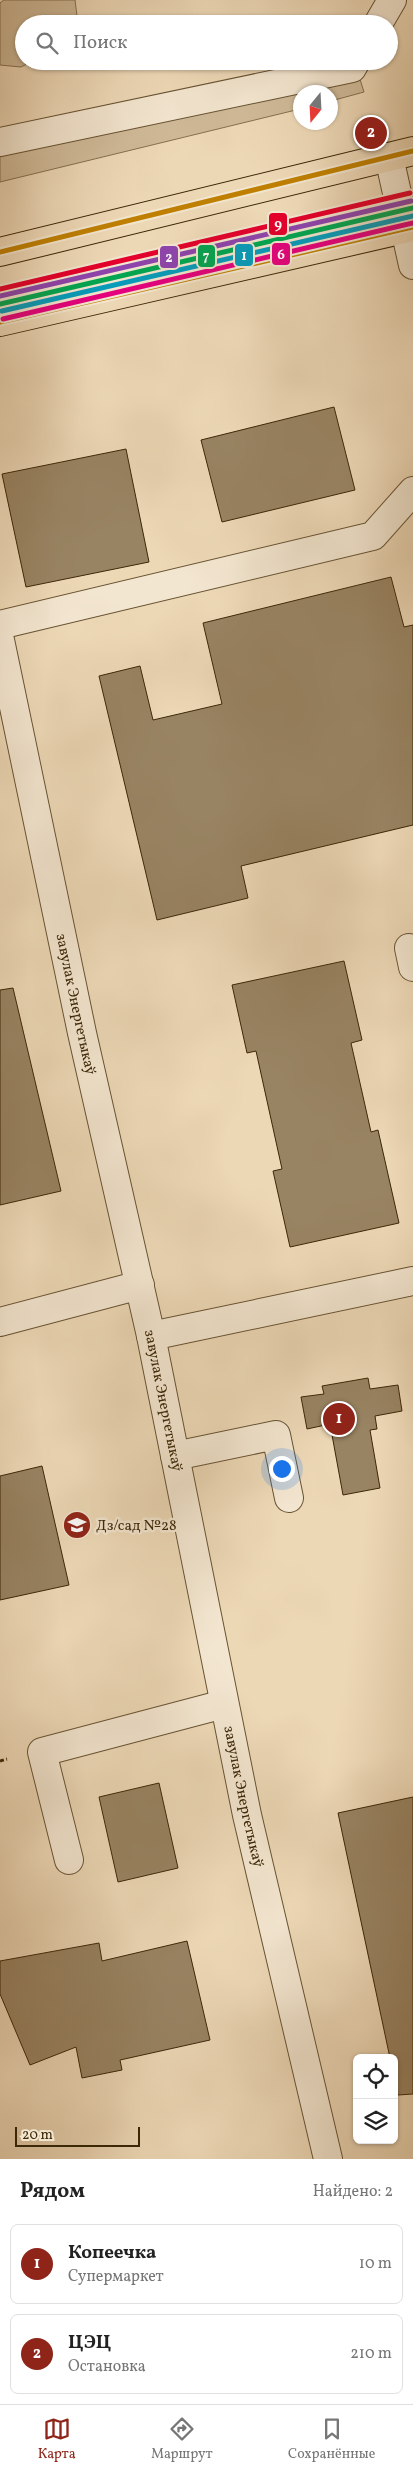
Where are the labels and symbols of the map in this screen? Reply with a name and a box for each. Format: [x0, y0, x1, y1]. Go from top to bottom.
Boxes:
north arrow [293, 85, 338, 130]
pin: 2 [355, 114, 387, 152]
line badge: 9 [268, 212, 288, 236]
text: 9 [274, 216, 282, 235]
line badge: 6 [271, 242, 291, 266]
line badge: 1 [234, 243, 254, 267]
line badge: 7 [197, 244, 216, 268]
line badge: 2 [159, 245, 179, 269]
text: 6 [277, 246, 285, 265]
text: 1 [241, 247, 247, 266]
text: 7 [203, 248, 210, 267]
text: 2 [165, 249, 173, 268]
street label: завулак Энергетыкаў [50, 932, 100, 1077]
street label: завулак Энергетыкаў [138, 1328, 187, 1473]
pin: 1 [323, 1400, 355, 1438]
your location [269, 1456, 295, 1482]
school or university icon: Дз/сад №28 [62, 1510, 92, 1540]
place label: Дз/сад №28 [96, 1516, 177, 1537]
street label: завулак Энергетыкаў [217, 1724, 268, 1870]
scale bar [15, 2124, 140, 2147]

